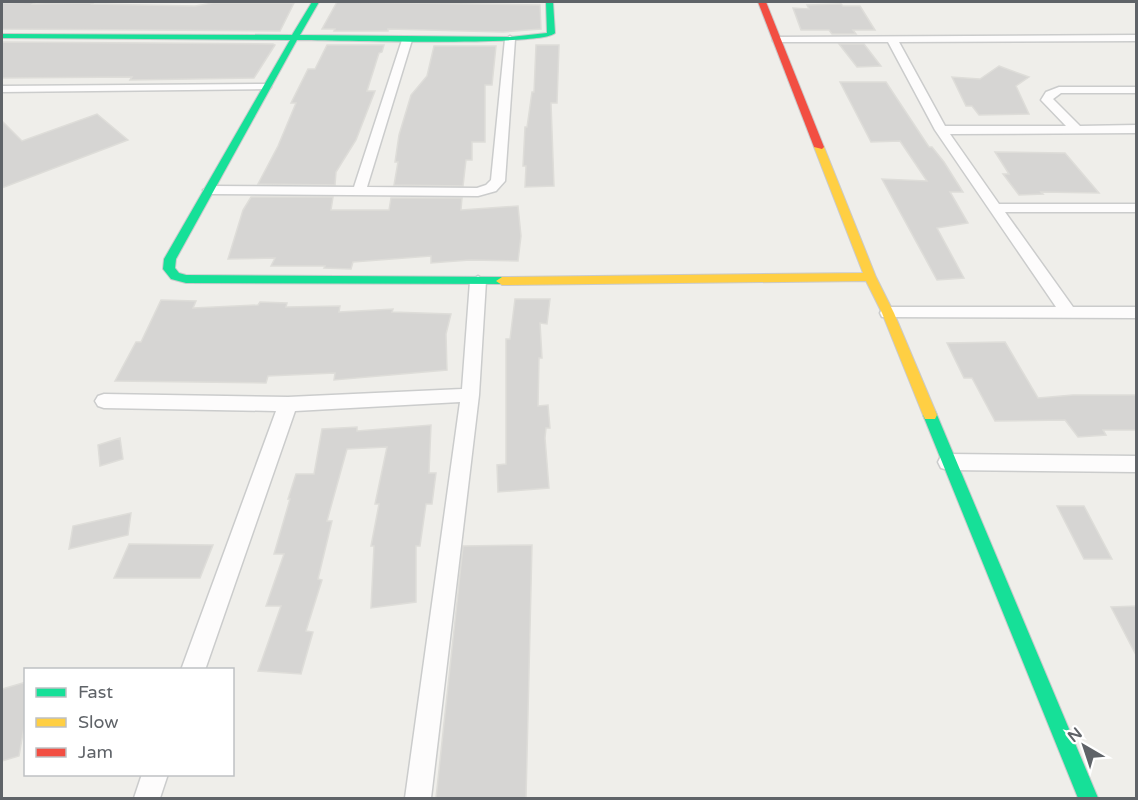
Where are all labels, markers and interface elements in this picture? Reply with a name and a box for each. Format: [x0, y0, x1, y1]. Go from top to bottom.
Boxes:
legend [24, 668, 234, 776]
text: Fast [78, 681, 113, 703]
text: Slow [78, 711, 119, 733]
north arrow [1054, 716, 1114, 776]
text: N [1064, 723, 1086, 747]
text: Jam [78, 741, 113, 763]

